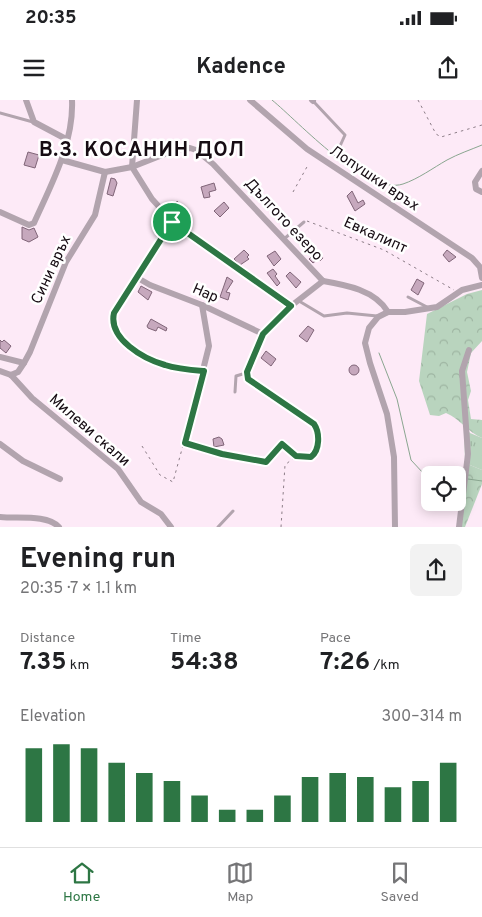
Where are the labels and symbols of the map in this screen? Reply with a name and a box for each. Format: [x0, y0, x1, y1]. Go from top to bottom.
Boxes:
district label: В.З. КОСАНИН ДОЛ [39, 138, 245, 164]
street label: Лопушки връх [326, 142, 423, 216]
street label: Дългото езеро [240, 175, 326, 265]
pin [151, 201, 193, 243]
street label: Евкалипт [340, 214, 410, 259]
street label: Сини връх [28, 232, 76, 307]
street label: Нар [189, 280, 221, 308]
street label: Милеви скали [45, 391, 133, 471]

